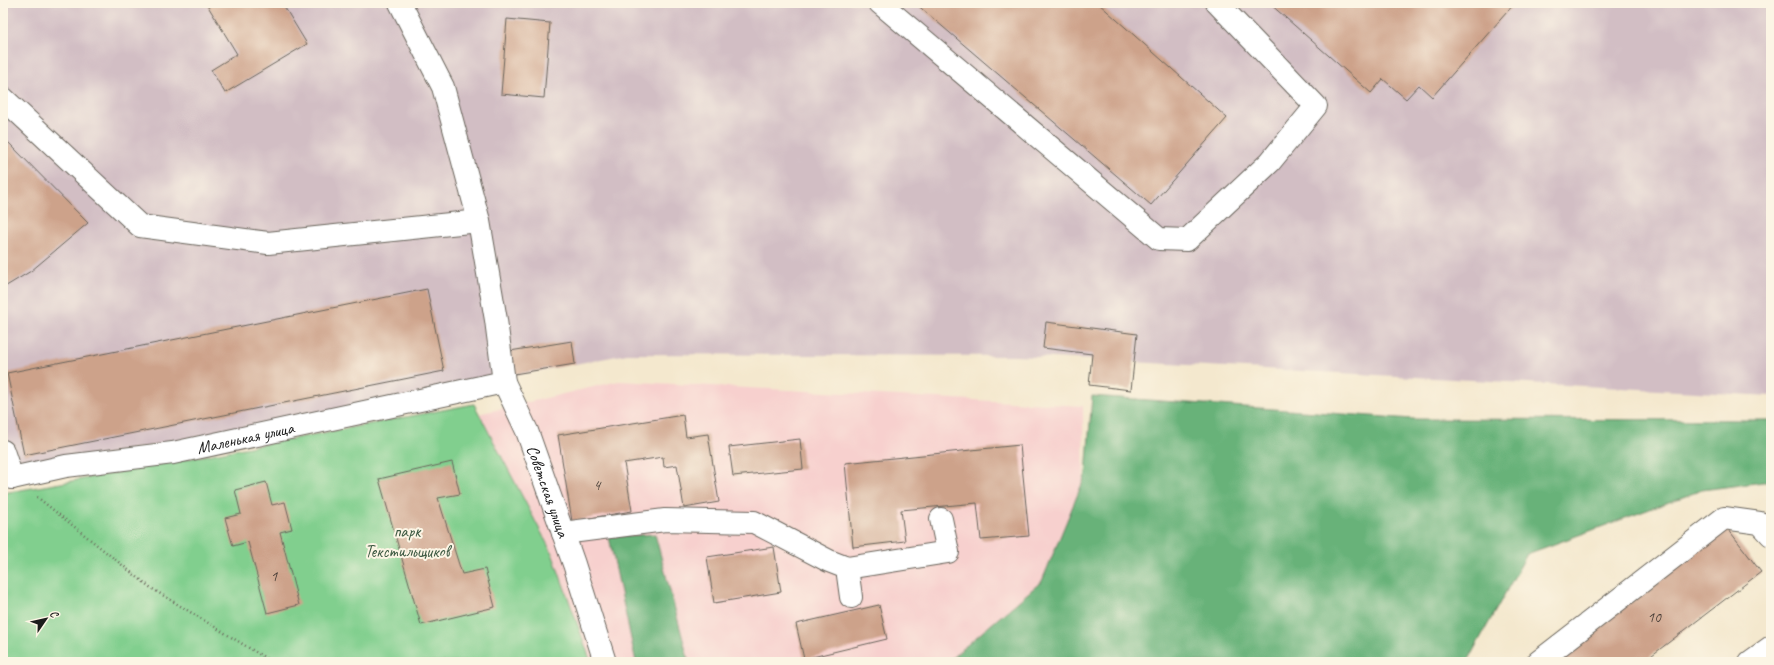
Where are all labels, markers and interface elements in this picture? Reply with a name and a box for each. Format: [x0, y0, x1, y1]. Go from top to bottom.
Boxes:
street label: Маленькая улица [195, 417, 297, 459]
street label: Советская улица [522, 443, 574, 542]
house number: 4 [594, 476, 602, 495]
park label: парк Текстильщиков [365, 521, 452, 562]
house number: 1 [271, 567, 279, 586]
north arrow [26, 599, 66, 639]
text: С [47, 607, 62, 621]
house number: 10 [1647, 608, 1662, 627]

